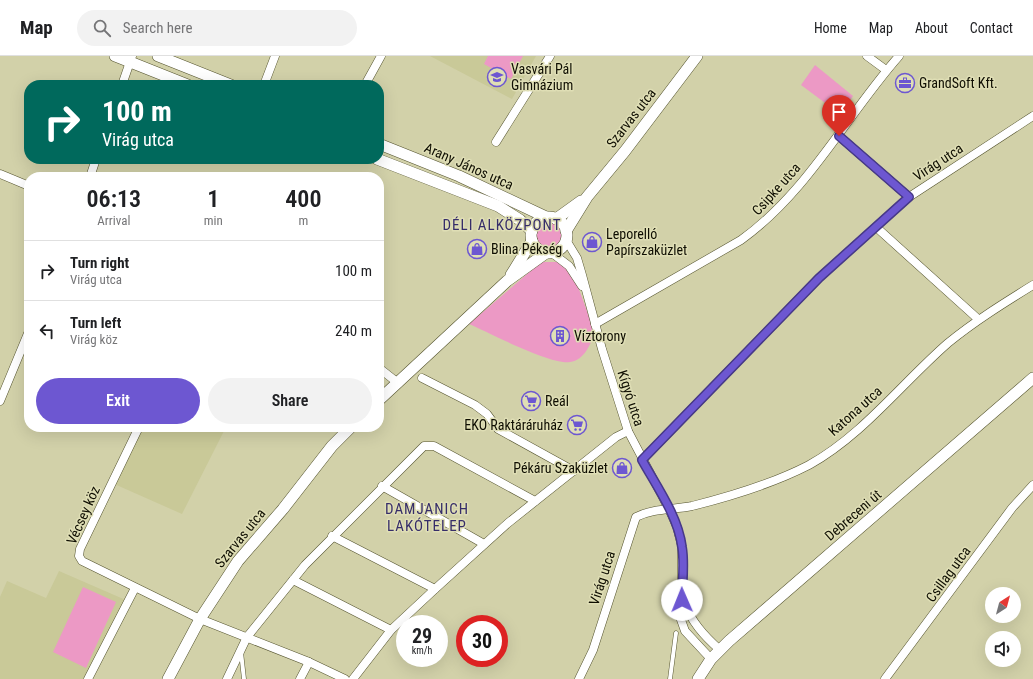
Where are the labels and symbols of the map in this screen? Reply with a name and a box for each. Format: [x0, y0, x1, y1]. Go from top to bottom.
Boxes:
place label: Vasvári Pál Gimnázium [511, 61, 573, 93]
school or university icon: Vasvári Pál Gimnázium [486, 66, 508, 88]
office icon: GrandSoft Kft. [894, 72, 916, 94]
place label: GrandSoft Kft. [919, 75, 998, 91]
street label: Szarvas utca [603, 85, 659, 151]
pin [822, 95, 856, 136]
street label: Arany János utca [422, 139, 516, 193]
street label: Virág utca [910, 140, 966, 184]
street label: Csipke utca [748, 160, 804, 218]
district label: DÉLI ALKÖZPONT [443, 216, 562, 234]
place label: Leporelló Papírszaküzlet [606, 226, 687, 258]
shop icon: Leporelló Papírszaküzlet [581, 231, 603, 253]
shop icon: Blina Pékség [466, 238, 488, 260]
place label: Blina Pékség [491, 241, 562, 257]
building icon: Víztorony [549, 325, 571, 347]
place label: Víztorony [574, 328, 626, 344]
street label: Kígyó utca [614, 368, 648, 428]
street label: Katona utca [825, 383, 885, 439]
supermarket icon: Reál [520, 390, 542, 412]
place label: Reál [545, 393, 569, 409]
supermarket icon: EKO Raktáráruház [566, 414, 588, 436]
place label: EKO Raktáráruház [464, 417, 563, 433]
shop icon: Pékáru Szaküzlet [611, 457, 633, 479]
place label: Pékáru Szaküzlet [513, 460, 608, 476]
street label: Vécsey köz [63, 483, 103, 547]
street label: Debreceni út [822, 486, 884, 544]
district label: DAMJANICH LAKÓTELEP [385, 500, 469, 535]
street label: Szarvas utca [212, 505, 268, 571]
street label: Csillag utca [922, 543, 974, 605]
street label: Virág utca [586, 549, 618, 607]
position arrow [661, 579, 703, 621]
north arrow [985, 587, 1021, 623]
speed limit sign: 30 [456, 615, 508, 667]

